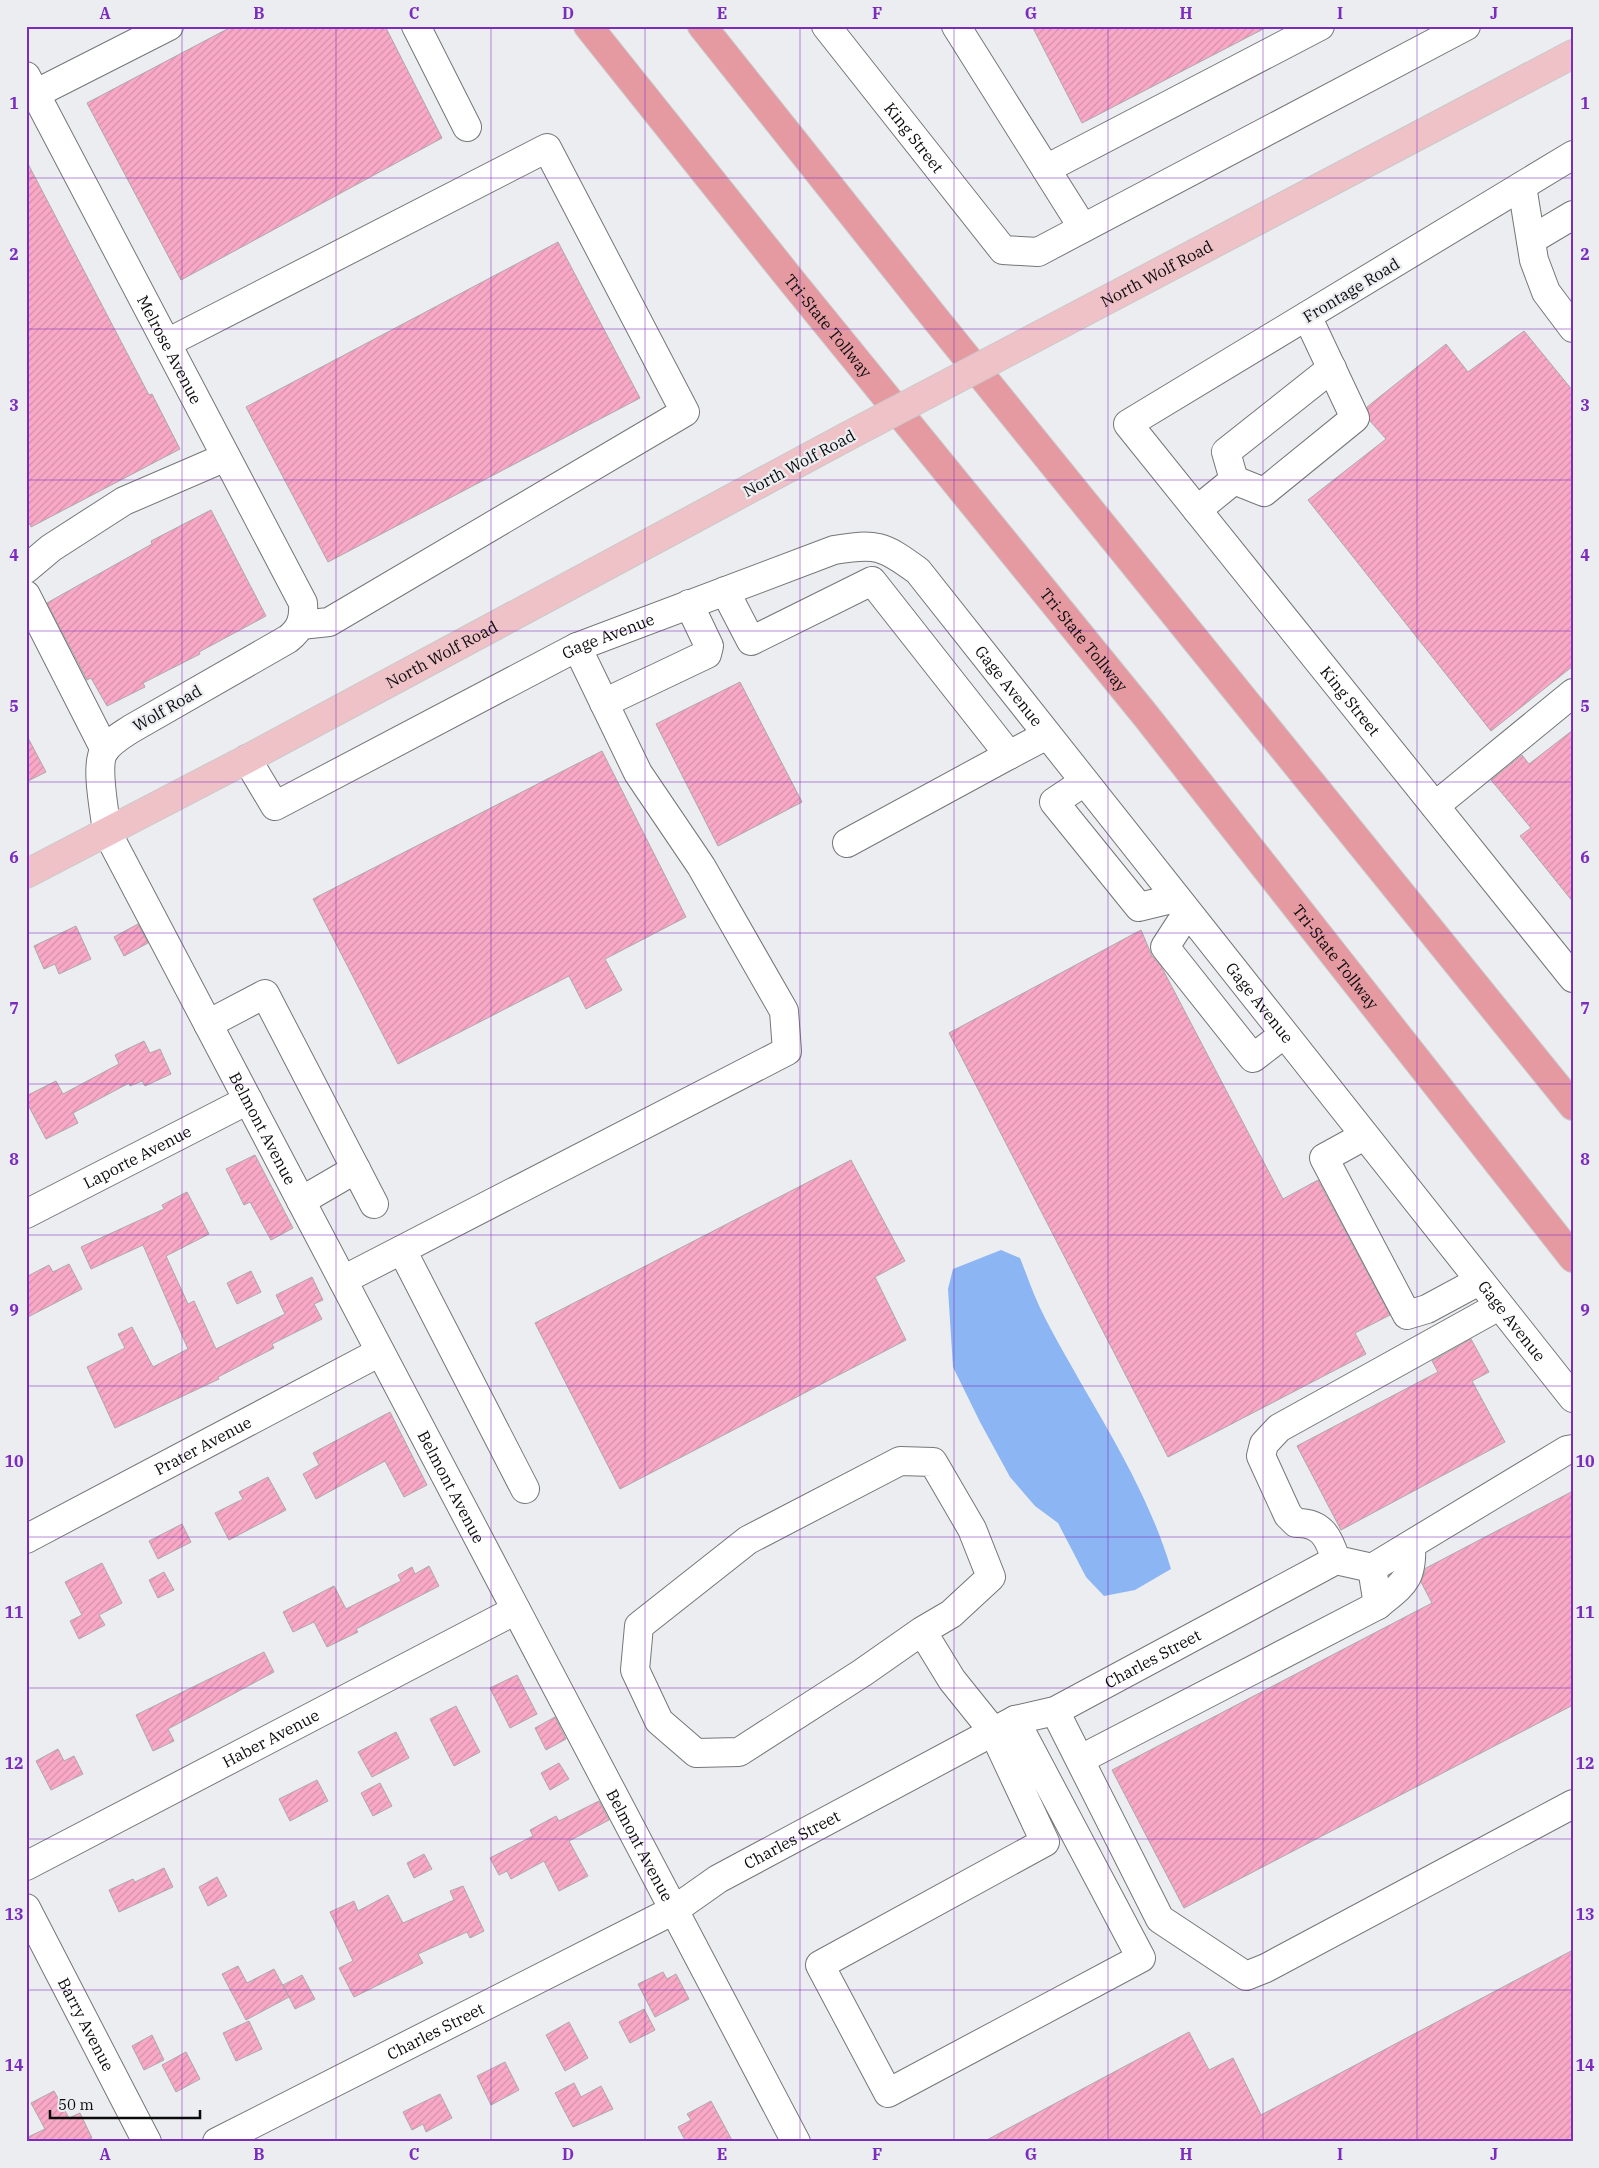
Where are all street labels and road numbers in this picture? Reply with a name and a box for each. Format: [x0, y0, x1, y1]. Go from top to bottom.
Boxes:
street label: King Street [880, 98, 948, 177]
street label: North Wolf Road [1097, 236, 1216, 311]
street label: Frontage Road [1299, 253, 1403, 327]
street label: Tri-State Tollway [780, 270, 877, 382]
street label: Melrose Avenue [133, 292, 206, 407]
street label: North Wolf Road [740, 425, 859, 501]
street label: Tri-State Tollway [1036, 584, 1132, 696]
street label: Gage Avenue [558, 609, 657, 663]
street label: North Wolf Road [382, 616, 501, 693]
street label: Gage Avenue [971, 641, 1047, 730]
street label: King Street [1316, 662, 1385, 740]
street label: Wolf Road [129, 680, 205, 736]
street label: Tri-State Tollway [1288, 900, 1383, 1014]
street label: Gage Avenue [1222, 958, 1298, 1047]
street label: Belmont Avenue [225, 1069, 301, 1188]
street label: Laporte Avenue [80, 1121, 195, 1193]
street label: Gage Avenue [1474, 1276, 1550, 1365]
street label: Prater Avenue [151, 1412, 255, 1479]
street label: Belmont Avenue [414, 1427, 489, 1546]
street label: Charles Street [1101, 1624, 1204, 1692]
street label: Haber Avenue [219, 1705, 322, 1772]
street label: Belmont Avenue [602, 1785, 678, 1905]
street label: Charles Street [740, 1805, 844, 1873]
street label: Barry Avenue [54, 1974, 119, 2075]
street label: Charles Street [384, 1998, 488, 2064]

